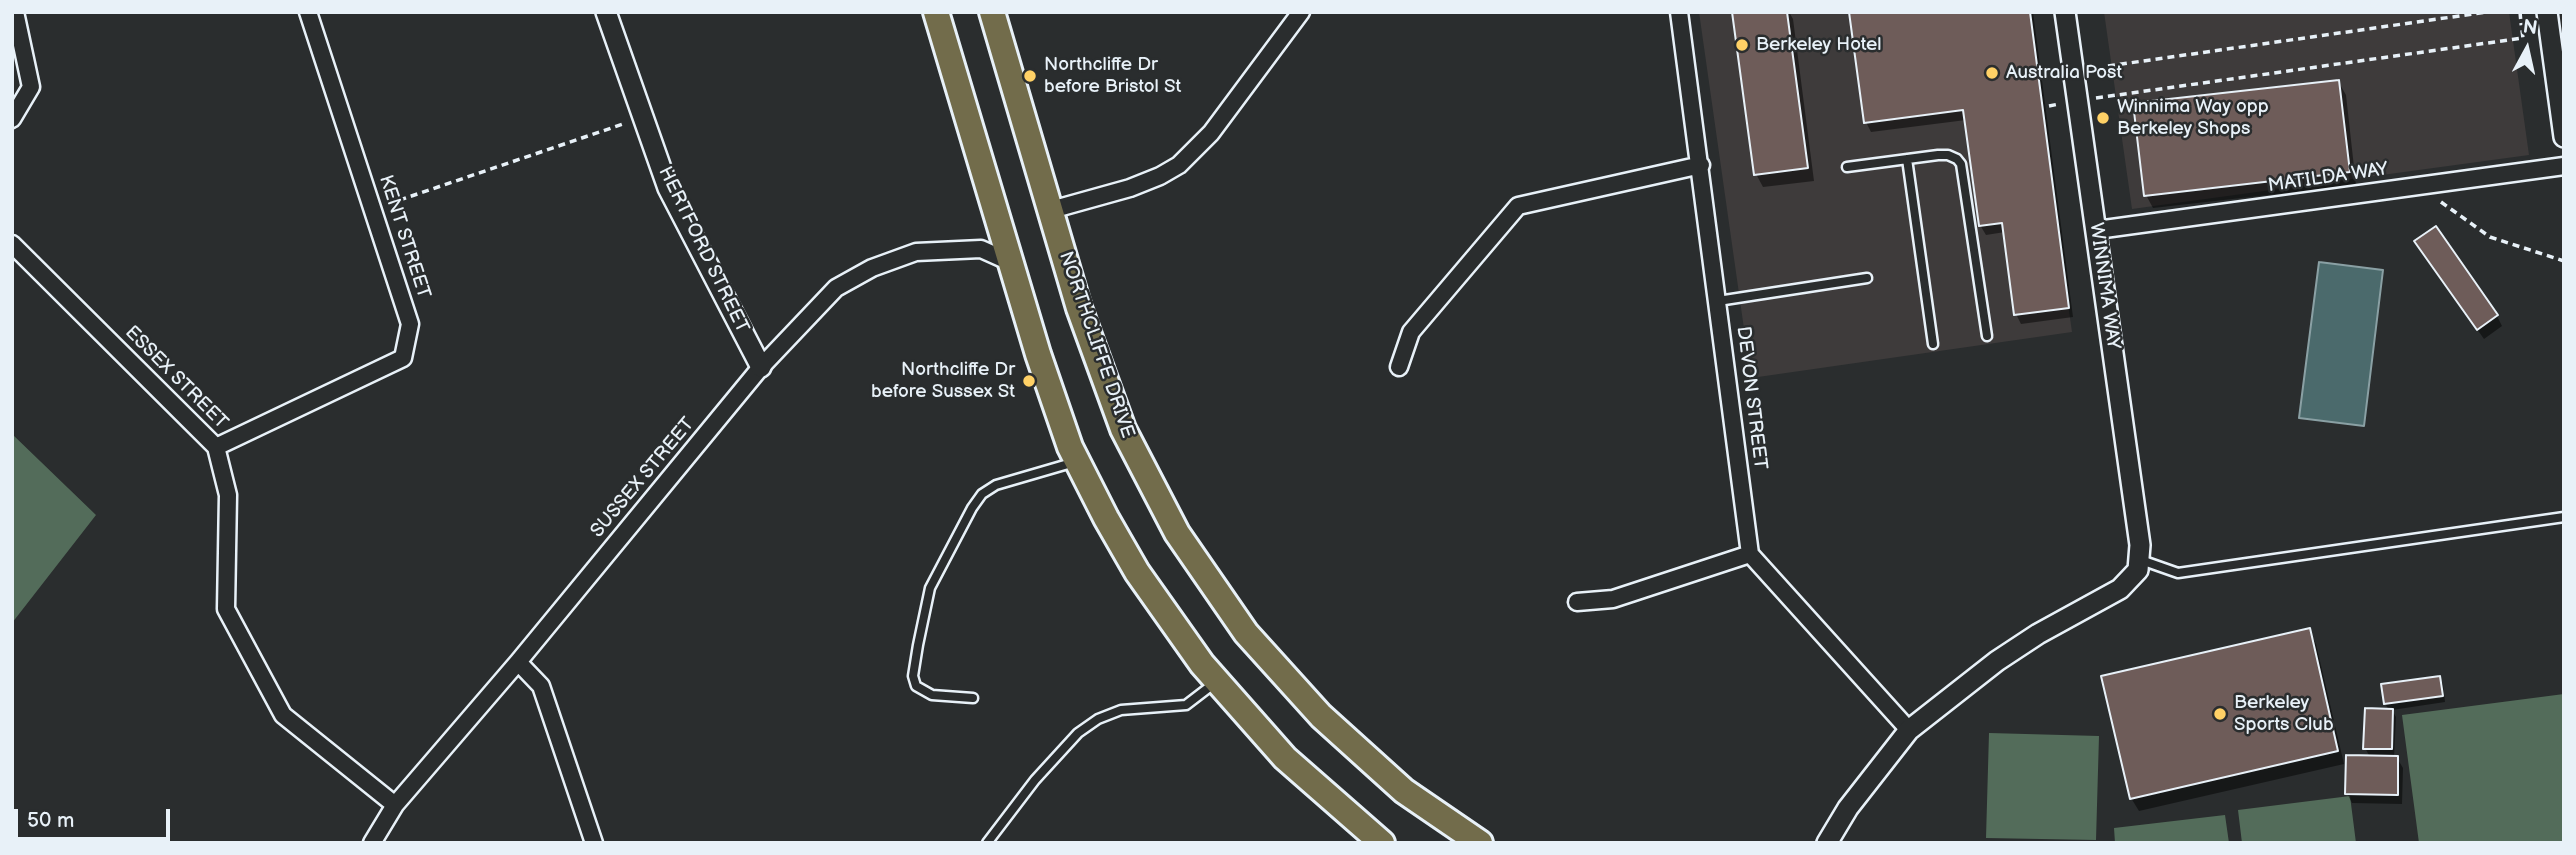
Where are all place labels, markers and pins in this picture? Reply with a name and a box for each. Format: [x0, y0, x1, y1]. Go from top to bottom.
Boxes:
place label: Berkeley Hotel [1756, 34, 1882, 56]
marker: Berkeley Hotel [1734, 37, 1750, 53]
place label: Northcliffe Dr before Bristol St [1044, 54, 1181, 98]
place label: Australia Post [2006, 62, 2122, 84]
marker: Australia Post [1984, 65, 2000, 81]
marker: Northcliffe Dr before Bristol St [1022, 68, 1038, 84]
place label: Winnima Way opp Berkeley Shops [2117, 96, 2269, 140]
marker: Winnima Way opp Berkeley Shops [2095, 110, 2111, 126]
place label: Northcliffe Dr before Sussex St [871, 359, 1015, 403]
marker: Northcliffe Dr before Sussex St [1021, 373, 1037, 389]
place label: Berkeley Sports Club [2234, 692, 2334, 736]
marker: Berkeley Sports Club [2212, 706, 2228, 722]

